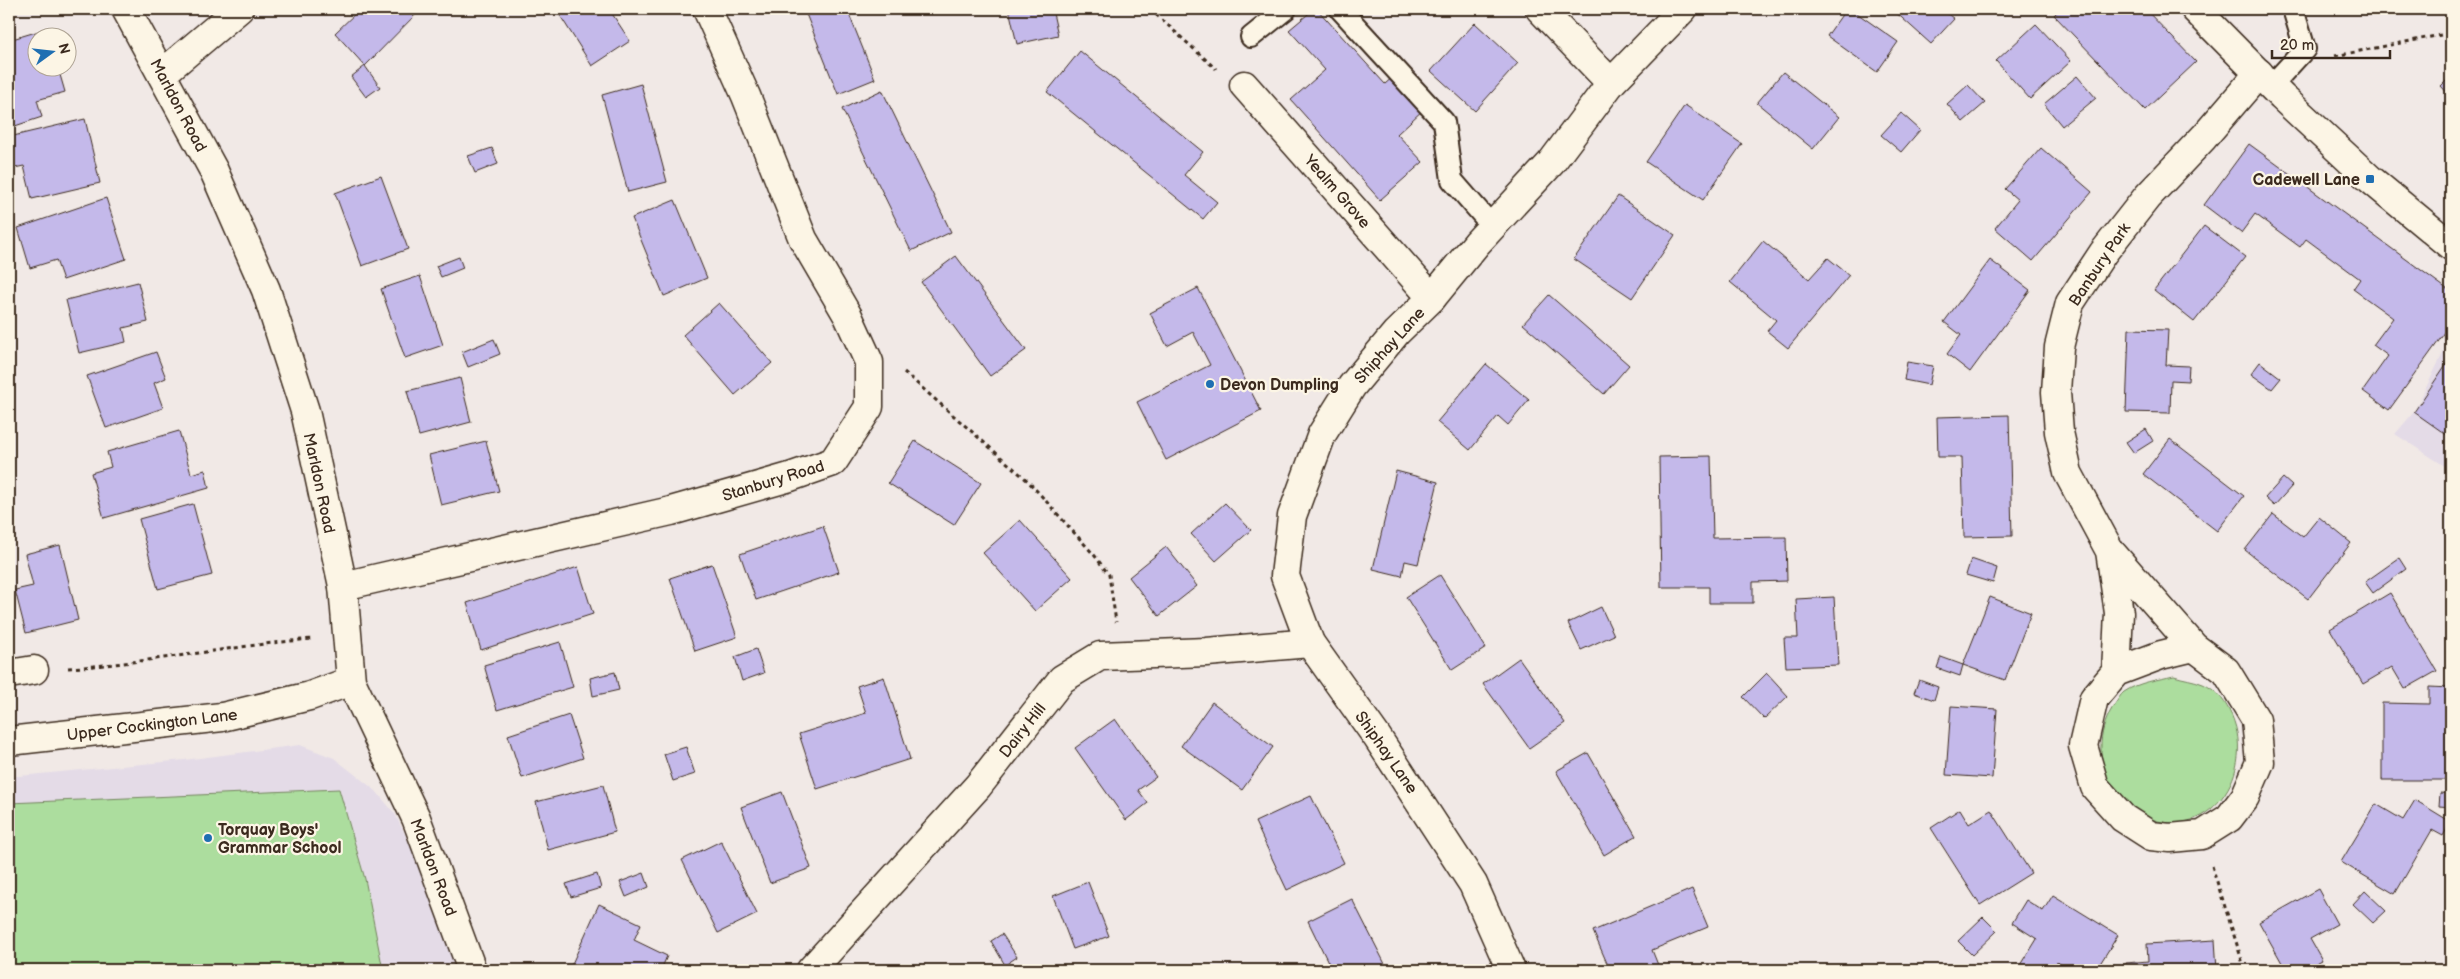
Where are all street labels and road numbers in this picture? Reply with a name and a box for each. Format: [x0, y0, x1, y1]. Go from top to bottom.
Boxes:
street label: Marldon Road [145, 56, 210, 155]
street label: Yealm Grove [1299, 151, 1374, 233]
street label: Banbury Park [2065, 220, 2135, 310]
street label: Shiphay Lane [1351, 304, 1430, 388]
street label: Marldon Road [299, 431, 338, 535]
street label: Stanbury Road [720, 457, 827, 506]
street label: Dairy Hill [996, 700, 1050, 762]
street label: Upper Cockington Lane [66, 706, 239, 745]
street label: Shiphay Lane [1350, 708, 1421, 798]
street label: Marldon Road [405, 816, 460, 919]

